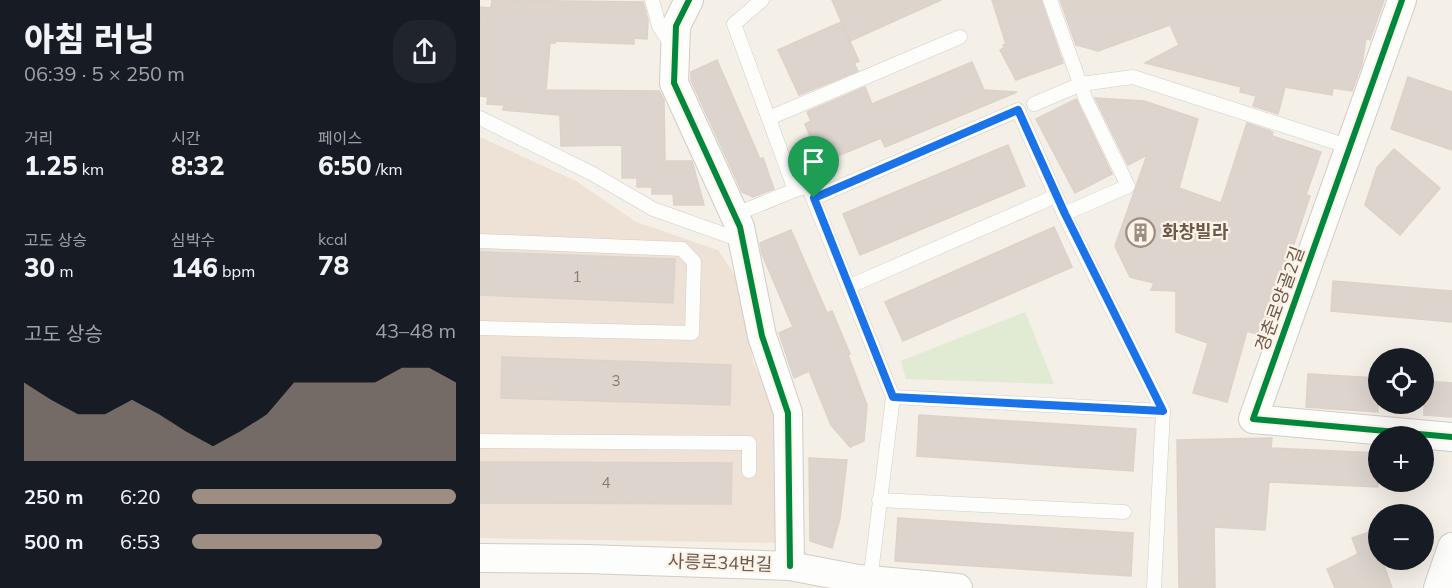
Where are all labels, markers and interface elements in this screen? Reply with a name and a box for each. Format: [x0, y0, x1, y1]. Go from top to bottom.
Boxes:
text: 아침 러닝 [24, 18, 155, 59]
button: share [393, 20, 456, 83]
text: 06:39 · 5 × 250 m [24, 61, 185, 86]
text: 거리 [24, 128, 53, 148]
text: 시간 [171, 128, 200, 148]
text: 페이스 [318, 128, 362, 148]
pin [788, 136, 839, 198]
icon: arrive [797, 145, 830, 178]
text: 1.25 [24, 149, 78, 182]
text: 8:32 [171, 149, 225, 182]
text: 6:50 [318, 149, 372, 182]
text: km [78, 159, 104, 179]
text: /km [372, 159, 403, 179]
building icon: 화창빌라 [1125, 216, 1157, 248]
place label: 화창빌라 [1162, 220, 1229, 243]
text: kcal [318, 229, 347, 249]
text: 고도 상승 [24, 230, 87, 250]
text: 심박수 [171, 230, 215, 250]
street label: 경춘로양골2길 [1250, 243, 1309, 355]
text: 78 [318, 249, 349, 282]
text: 30 [24, 251, 55, 284]
text: 146 [171, 251, 218, 284]
text: m [55, 261, 73, 281]
text: bpm [218, 261, 255, 281]
house number: 1 [572, 267, 582, 286]
text: 43–48 m [375, 318, 456, 343]
text: 고도 상승 [24, 321, 103, 346]
map controls [1368, 348, 1434, 570]
button: locate [1368, 348, 1434, 414]
house number: 3 [611, 371, 621, 390]
button: + [1368, 426, 1434, 492]
house number: 4 [601, 473, 611, 492]
text: 250 m [24, 484, 83, 509]
text: 6:20 [120, 484, 161, 509]
button: − [1368, 504, 1434, 570]
text: 500 m [24, 529, 83, 554]
text: 6:53 [120, 529, 161, 554]
street label: 사릉로34번길 [667, 549, 773, 576]

